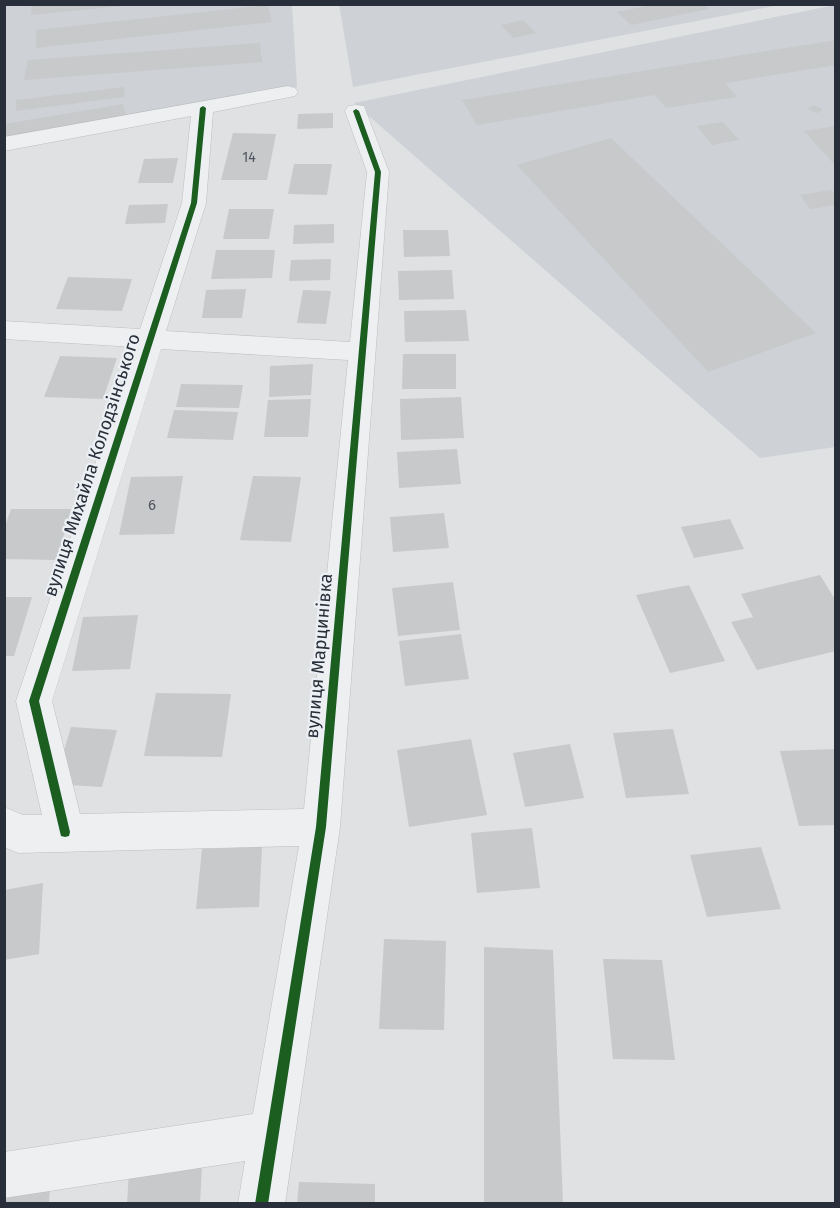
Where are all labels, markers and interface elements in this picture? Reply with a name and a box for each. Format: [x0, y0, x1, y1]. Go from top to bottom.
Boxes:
house number: 14 [242, 149, 256, 166]
street label: вулиця Михайла Колодзінського [39, 331, 145, 599]
house number: 6 [148, 496, 156, 514]
street label: вулиця Марцинівка [301, 573, 337, 739]

